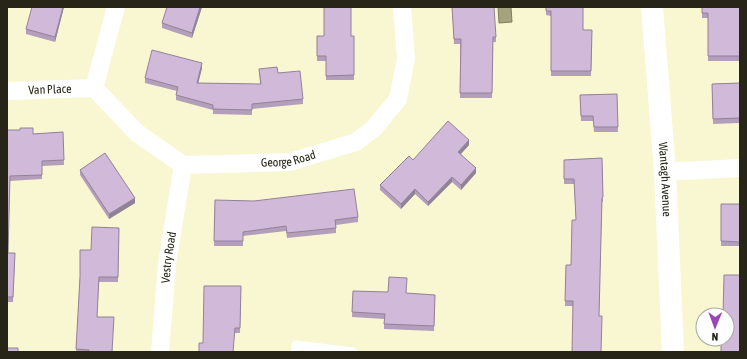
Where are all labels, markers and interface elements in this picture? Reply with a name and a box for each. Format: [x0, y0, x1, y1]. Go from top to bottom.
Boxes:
street label: Van Place [28, 82, 72, 97]
street label: Wantagh Avenue [656, 142, 674, 217]
street label: George Road [261, 148, 317, 170]
street label: Vestry Road [159, 231, 179, 284]
north arrow [695, 307, 735, 347]
text: N [711, 331, 718, 343]

